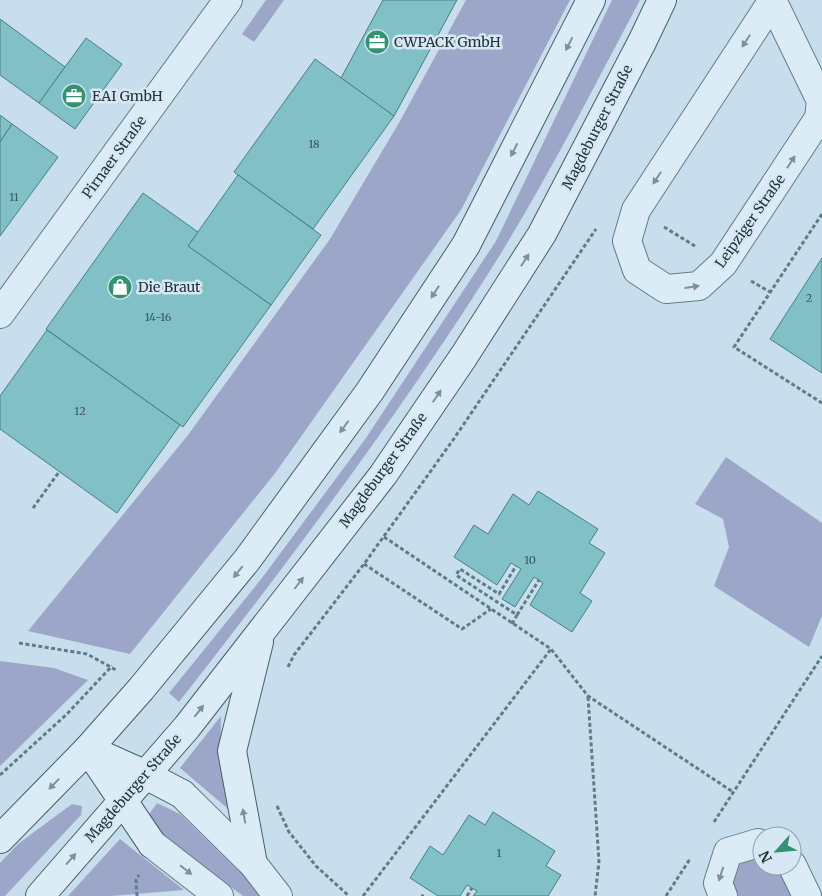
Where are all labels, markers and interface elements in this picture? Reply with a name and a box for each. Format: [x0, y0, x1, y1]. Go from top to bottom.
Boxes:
office icon: CWPACK GmbH [364, 29, 390, 55]
place label: CWPACK GmbH [394, 33, 501, 51]
one-way arrow [741, 35, 751, 48]
one-way arrow [565, 36, 573, 51]
street label: Magdeburger Straße [558, 62, 636, 192]
office icon: EAI GmbH [61, 83, 87, 109]
place label: EAI GmbH [92, 87, 163, 105]
street label: Pirnaer Straße [78, 112, 150, 202]
house number: 18 [308, 137, 320, 151]
one-way arrow [510, 143, 518, 158]
one-way arrow [786, 155, 795, 169]
one-way arrow [653, 171, 662, 184]
street label: Leipziger Straße [711, 171, 789, 271]
house number: 11 [9, 190, 19, 204]
one-way arrow [521, 253, 530, 266]
shop icon: Die Braut [107, 274, 133, 300]
place label: Die Braut [138, 278, 201, 296]
one-way arrow [684, 283, 700, 291]
one-way arrow [430, 285, 440, 299]
house number: 2 [806, 291, 812, 305]
house number: 14-16 [145, 310, 172, 324]
one-way arrow [432, 389, 442, 403]
house number: 12 [74, 404, 86, 418]
street label: Magdeburger Straße [335, 409, 431, 531]
one-way arrow [339, 420, 349, 434]
house number: 10 [524, 553, 536, 567]
one-way arrow [232, 565, 243, 578]
one-way arrow [294, 577, 305, 590]
one-way arrow [194, 705, 205, 718]
street label: Magdeburger Straße [81, 730, 185, 846]
one-way arrow [48, 778, 60, 790]
one-way arrow [240, 807, 248, 823]
north arrow [752, 826, 802, 876]
house number: 1 [497, 846, 502, 860]
text: N [755, 848, 776, 866]
one-way arrow [66, 853, 77, 866]
one-way arrow [179, 864, 192, 875]
one-way arrow [716, 867, 724, 882]

